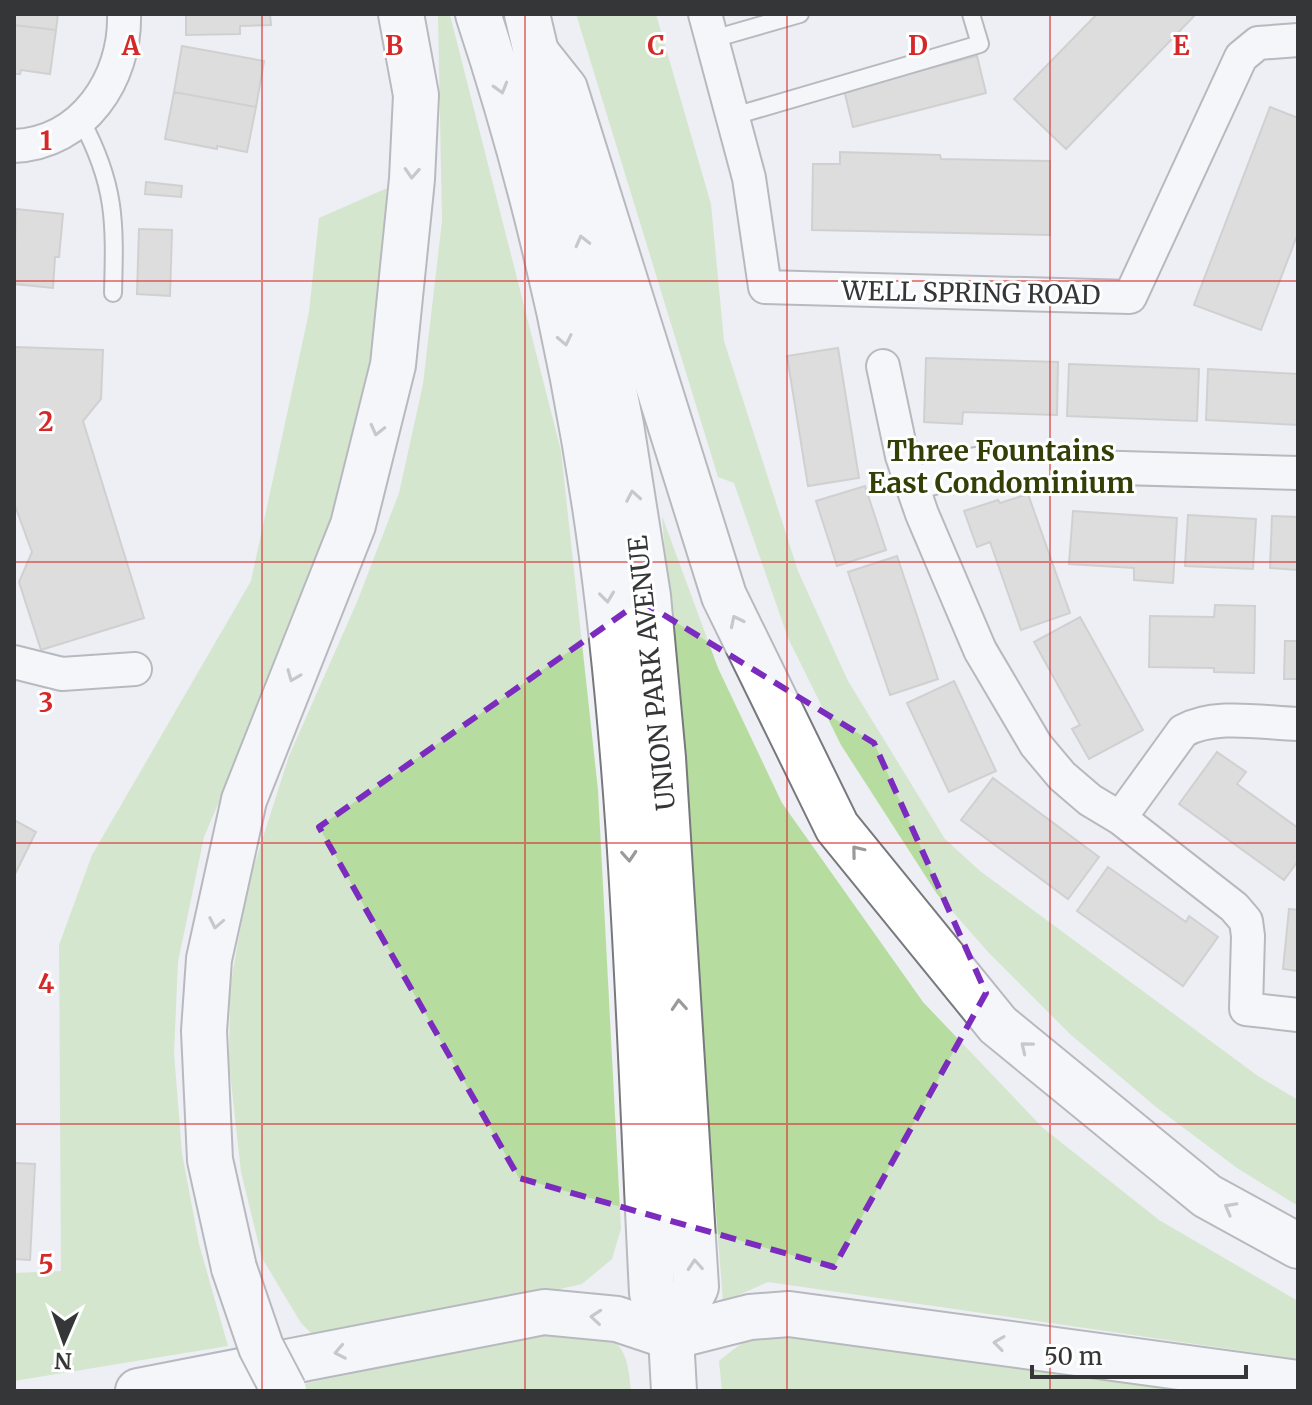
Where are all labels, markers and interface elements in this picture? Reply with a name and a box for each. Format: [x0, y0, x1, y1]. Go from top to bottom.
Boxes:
text: A [121, 29, 141, 62]
text: B [385, 29, 403, 62]
text: C [647, 29, 665, 62]
text: D [908, 29, 928, 62]
text: E [1173, 29, 1190, 62]
one-way arrow [492, 81, 508, 95]
text: 1 [40, 124, 52, 157]
one-way arrow [404, 167, 421, 180]
one-way arrow [574, 235, 591, 248]
street label: WELL SPRING ROAD [840, 274, 1101, 311]
one-way arrow [556, 333, 573, 347]
text: 2 [38, 405, 54, 438]
one-way arrow [369, 423, 386, 437]
district label: Three Fountains East Condominium [868, 433, 1134, 501]
one-way arrow [626, 489, 643, 503]
street label: UNION PARK AVENUE [621, 534, 682, 812]
one-way arrow [598, 590, 615, 604]
one-way arrow [730, 615, 746, 629]
one-way arrow [286, 668, 303, 682]
text: 3 [39, 686, 53, 719]
one-way arrow [852, 845, 867, 860]
one-way arrow [620, 850, 637, 863]
one-way arrow [208, 916, 225, 930]
text: 4 [38, 967, 55, 1000]
one-way arrow [670, 999, 687, 1011]
one-way arrow [1021, 1042, 1035, 1057]
one-way arrow [1223, 1203, 1238, 1218]
text: 5 [38, 1248, 54, 1281]
one-way arrow [687, 1258, 704, 1271]
north arrow [24, 1301, 104, 1381]
one-way arrow [589, 1309, 602, 1326]
scale bar [1032, 1329, 1246, 1379]
one-way arrow [992, 1335, 1006, 1352]
text: 50 m [1044, 1341, 1103, 1372]
one-way arrow [333, 1342, 347, 1359]
text: N [54, 1347, 72, 1375]

